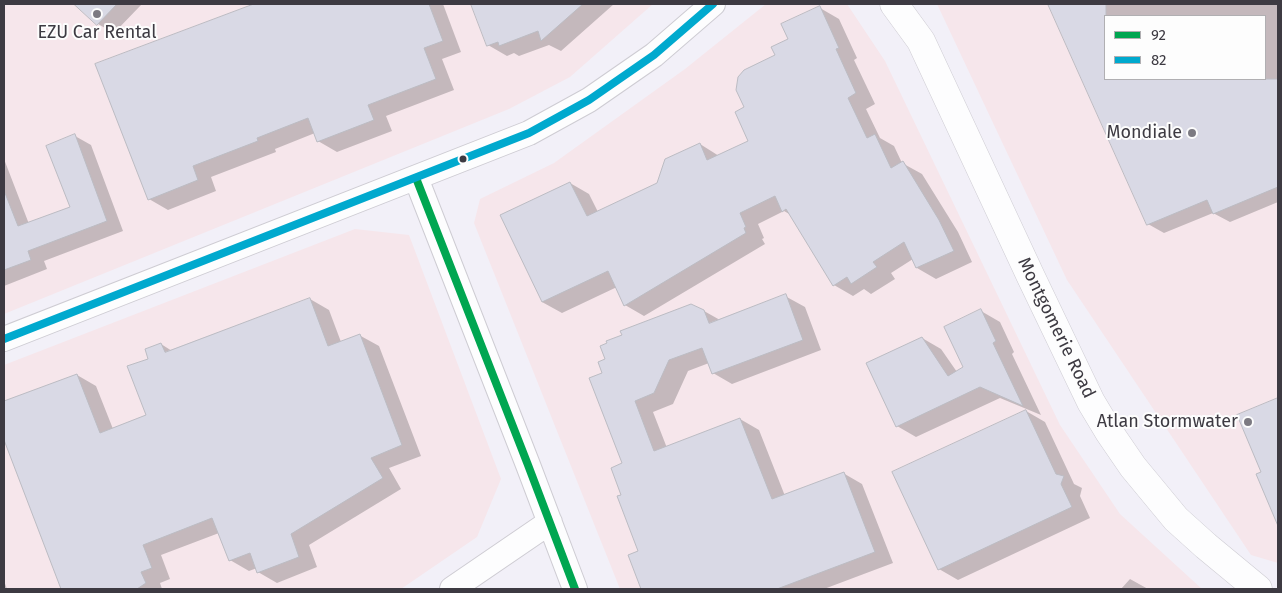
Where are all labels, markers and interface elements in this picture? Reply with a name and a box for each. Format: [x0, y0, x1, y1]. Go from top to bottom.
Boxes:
marker: EZU Car Rental [91, 8, 103, 20]
legend [1104, 15, 1267, 80]
place label: EZU Car Rental [38, 22, 156, 44]
text: 92 [1151, 26, 1166, 44]
text: 82 [1151, 51, 1167, 69]
place label: Mondiale [1106, 122, 1182, 144]
marker: Mondiale [1186, 127, 1198, 139]
unlabelled marker [458, 154, 468, 164]
street label: Montgomerie Road [1012, 254, 1100, 402]
place label: Atlan Stormwater [1097, 411, 1238, 433]
marker: Atlan Stormwater [1242, 416, 1254, 428]

